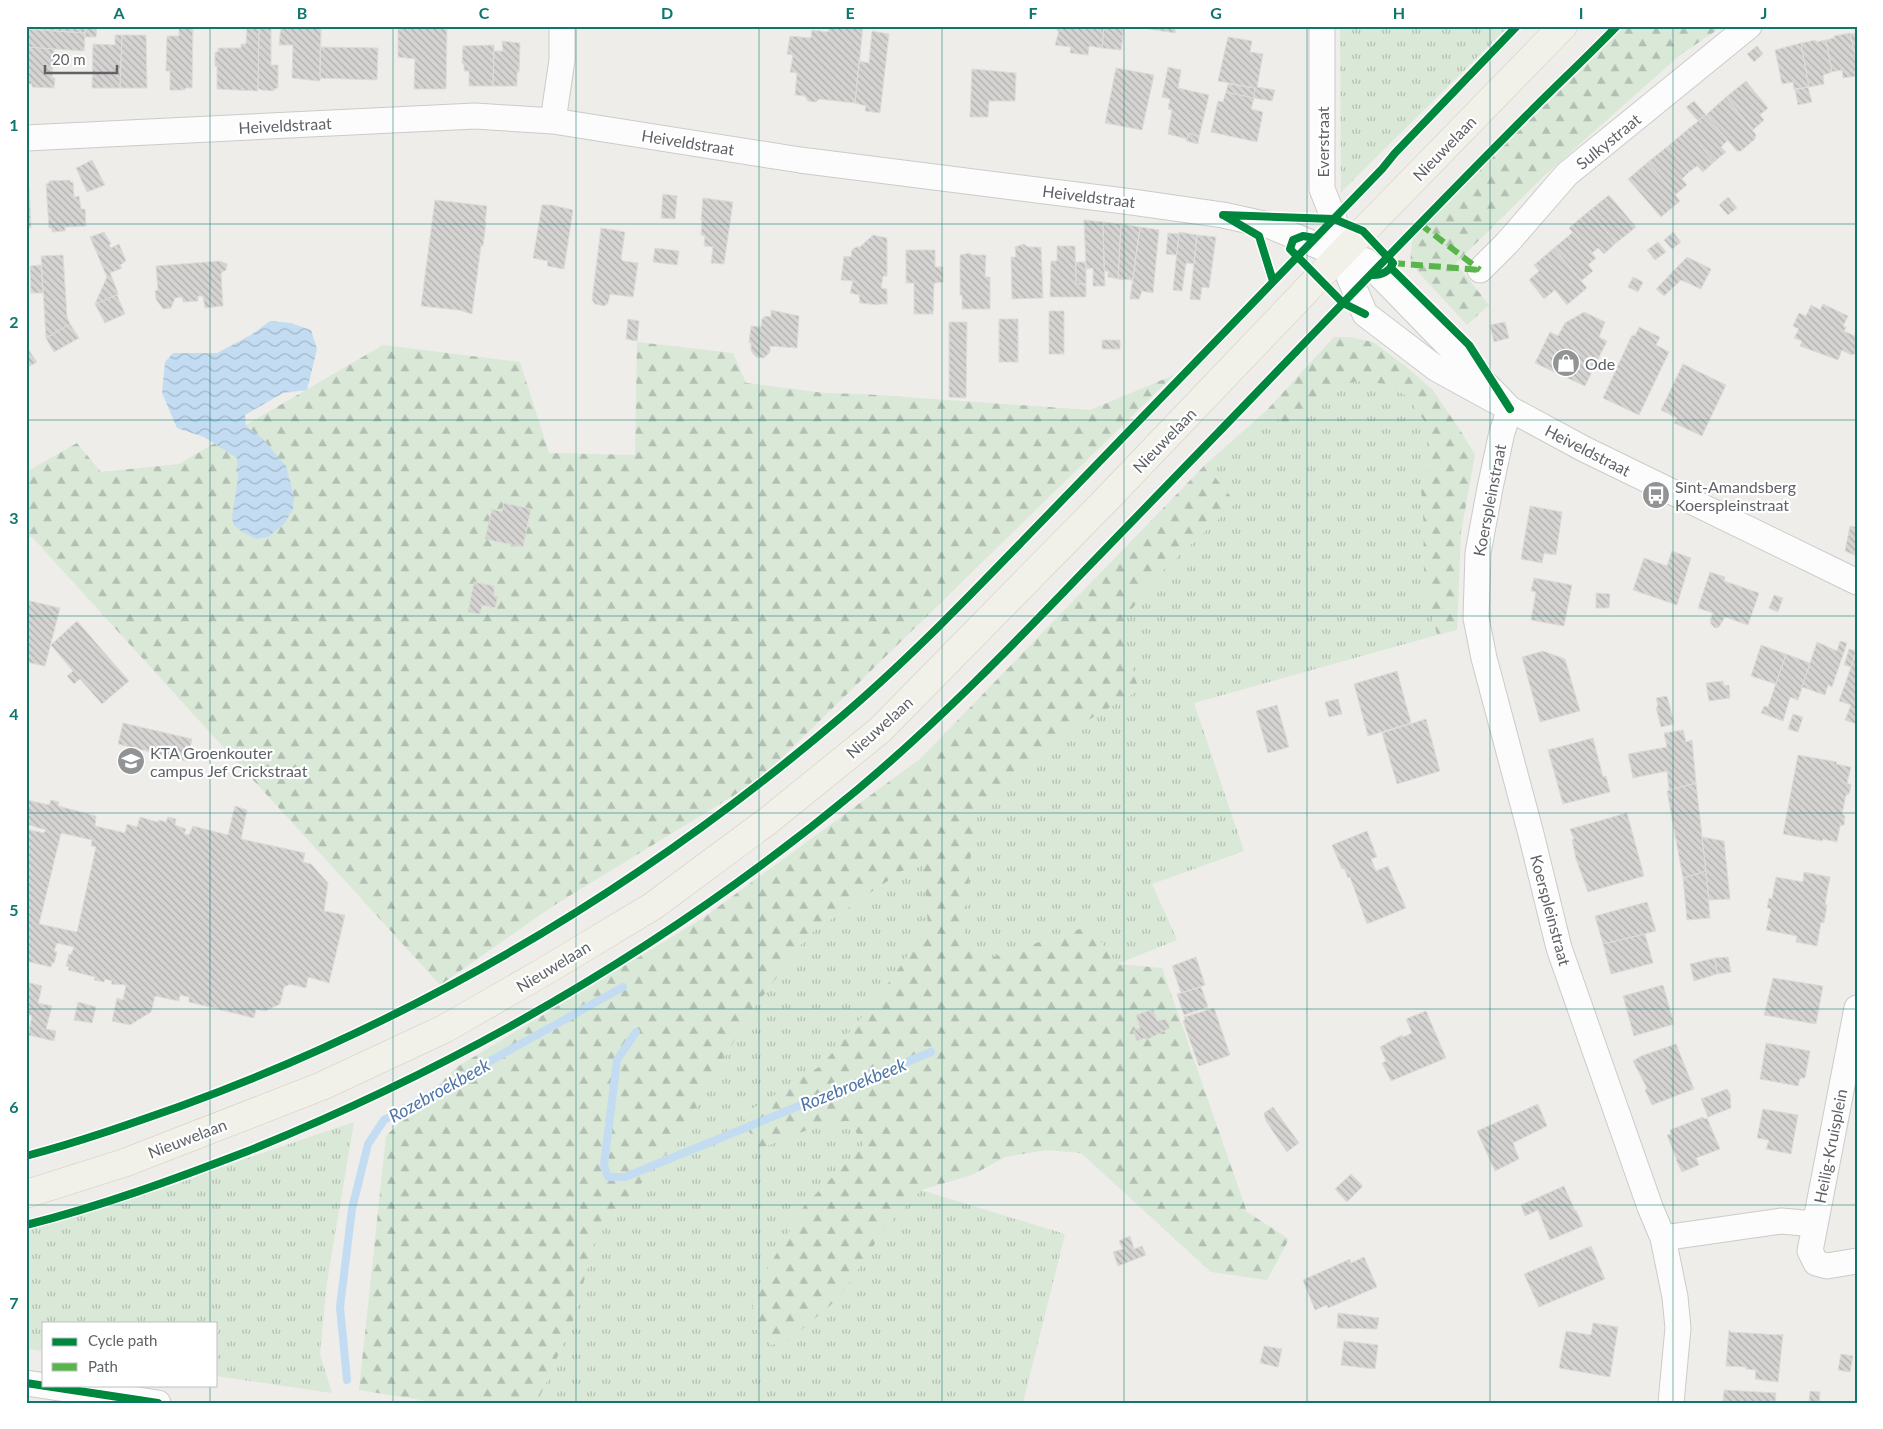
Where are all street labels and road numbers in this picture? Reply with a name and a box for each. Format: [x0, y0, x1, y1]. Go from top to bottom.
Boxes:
street label: Everstraat [1313, 106, 1332, 178]
street label: Sulkystraat [1572, 109, 1644, 173]
street label: Nieuwelaan [1408, 112, 1480, 184]
street label: Heiveldstraat [238, 113, 332, 137]
street label: Heiveldstraat [640, 125, 736, 159]
street label: Heiveldstraat [1042, 181, 1137, 211]
street label: Nieuwelaan [1128, 404, 1200, 476]
street label: Heiveldstraat [1542, 420, 1634, 480]
street label: Koerspleinstraat [1469, 442, 1509, 558]
street label: Nieuwelaan [842, 692, 916, 762]
street label: Koerspleinstraat [1527, 852, 1575, 968]
street label: Nieuwelaan [513, 937, 593, 995]
street label: Heilig-Kruisplein [1810, 1087, 1850, 1205]
street label: Nieuwelaan [145, 1114, 229, 1162]

